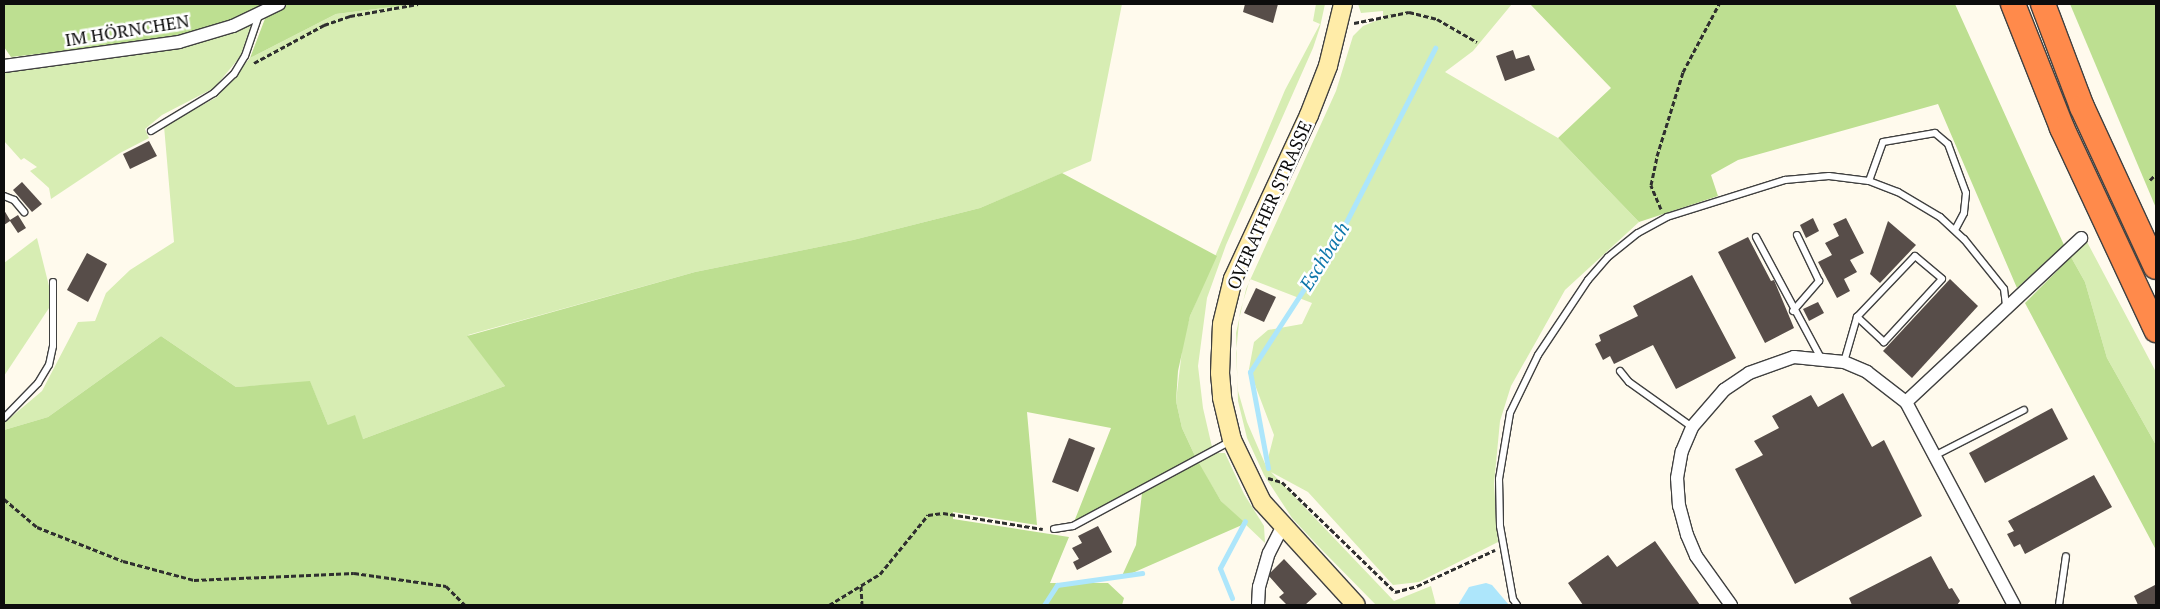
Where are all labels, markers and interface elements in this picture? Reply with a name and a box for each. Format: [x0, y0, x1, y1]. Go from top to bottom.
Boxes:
street label: IM HÖRNCHEN [63, 9, 191, 51]
street label: OVERATHER STRASSE [1222, 117, 1316, 293]
water label: Eschbach [1294, 218, 1354, 294]

